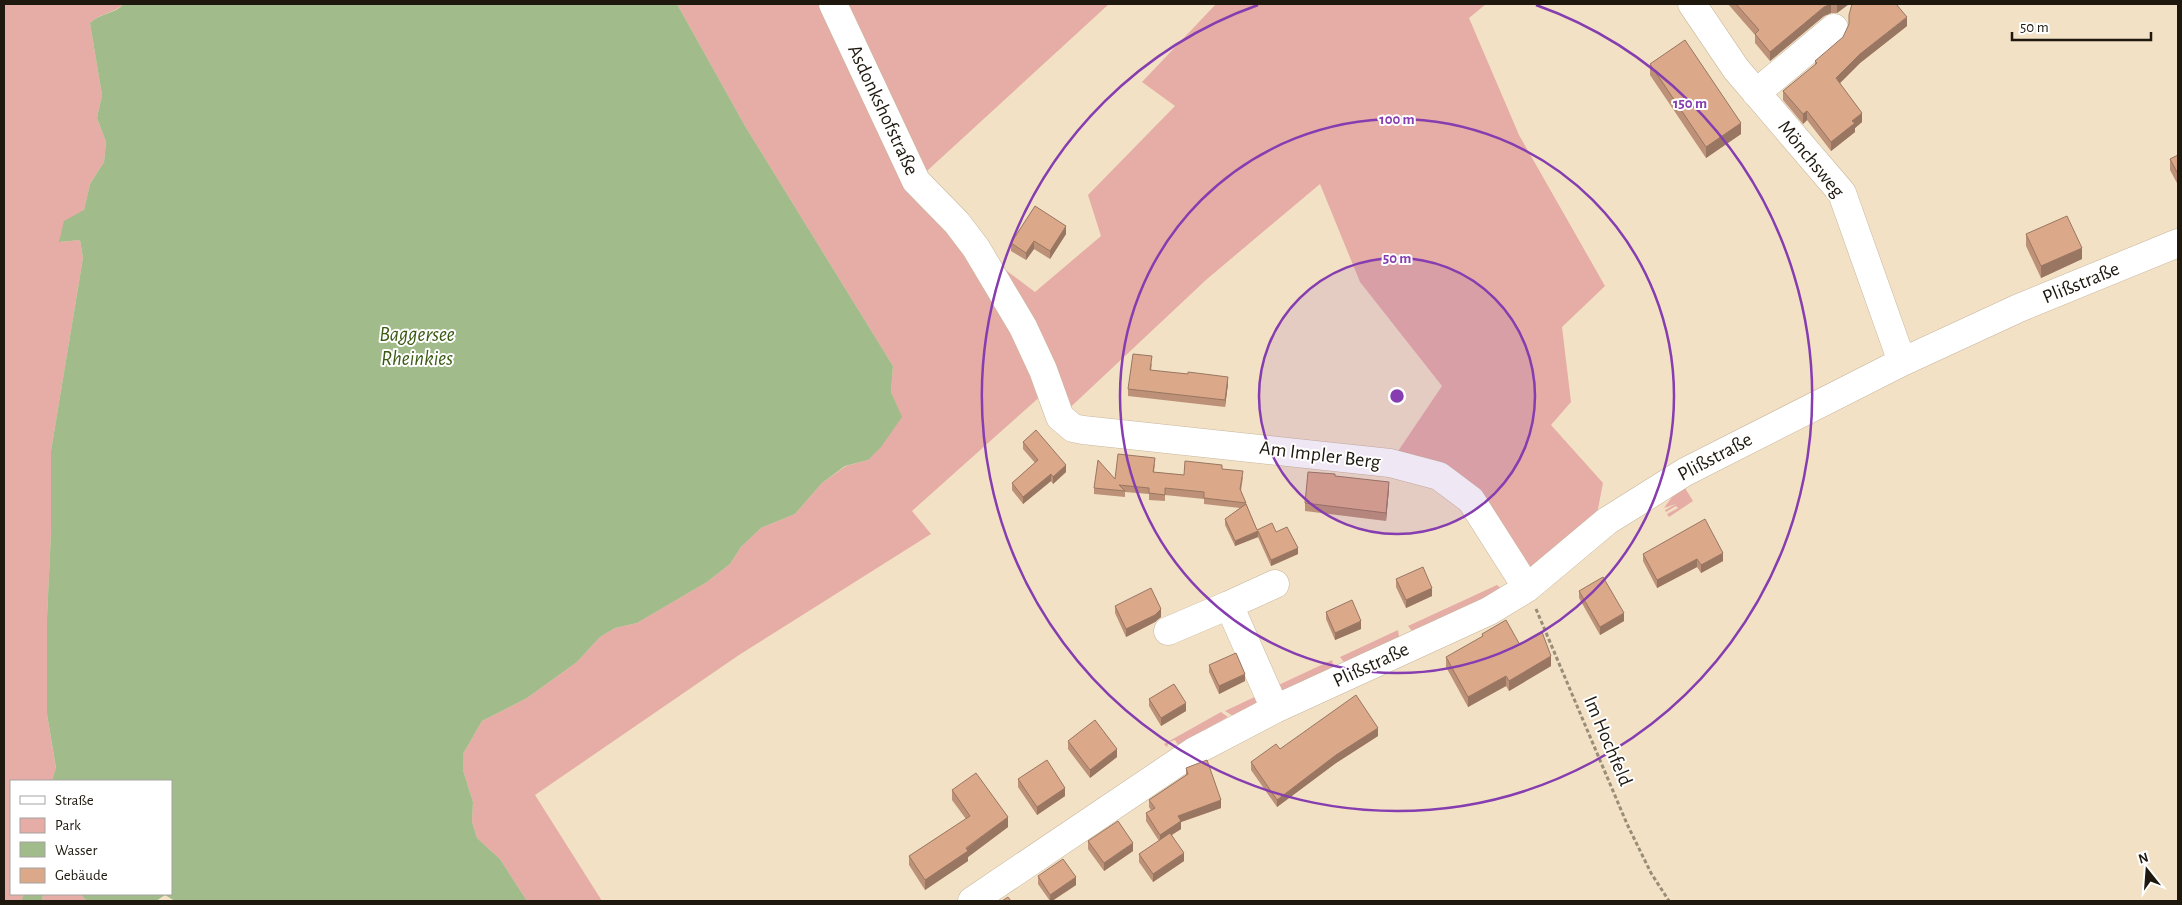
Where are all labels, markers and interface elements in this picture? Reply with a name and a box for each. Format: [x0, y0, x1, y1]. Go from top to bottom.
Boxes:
scale bar [2012, 10, 2151, 42]
text: 50 m [2020, 20, 2049, 35]
street label: Asdonkshofstraße [844, 42, 922, 178]
text: 150 m [1673, 96, 1707, 111]
text: 100 m [1379, 112, 1415, 127]
street label: Mönchsweg [1774, 117, 1848, 202]
text: 50 m [1383, 251, 1411, 266]
street label: Plißstraße [2040, 259, 2122, 307]
water label: Baggersee Rheinkies [379, 324, 455, 369]
centre of rings [1388, 387, 1406, 405]
street label: Plißstraße [1675, 429, 1755, 485]
street label: Am Impler Berg [1258, 438, 1382, 472]
street label: Plißstraße [1330, 639, 1412, 691]
street label: Im Hochfeld [1580, 693, 1636, 789]
legend [10, 780, 172, 895]
text: Straße [55, 793, 94, 808]
text: Park [55, 818, 81, 833]
text: Wasser [55, 843, 98, 858]
north arrow [2122, 845, 2172, 895]
text: N [2137, 850, 2150, 867]
text: Gebäude [55, 868, 108, 883]

